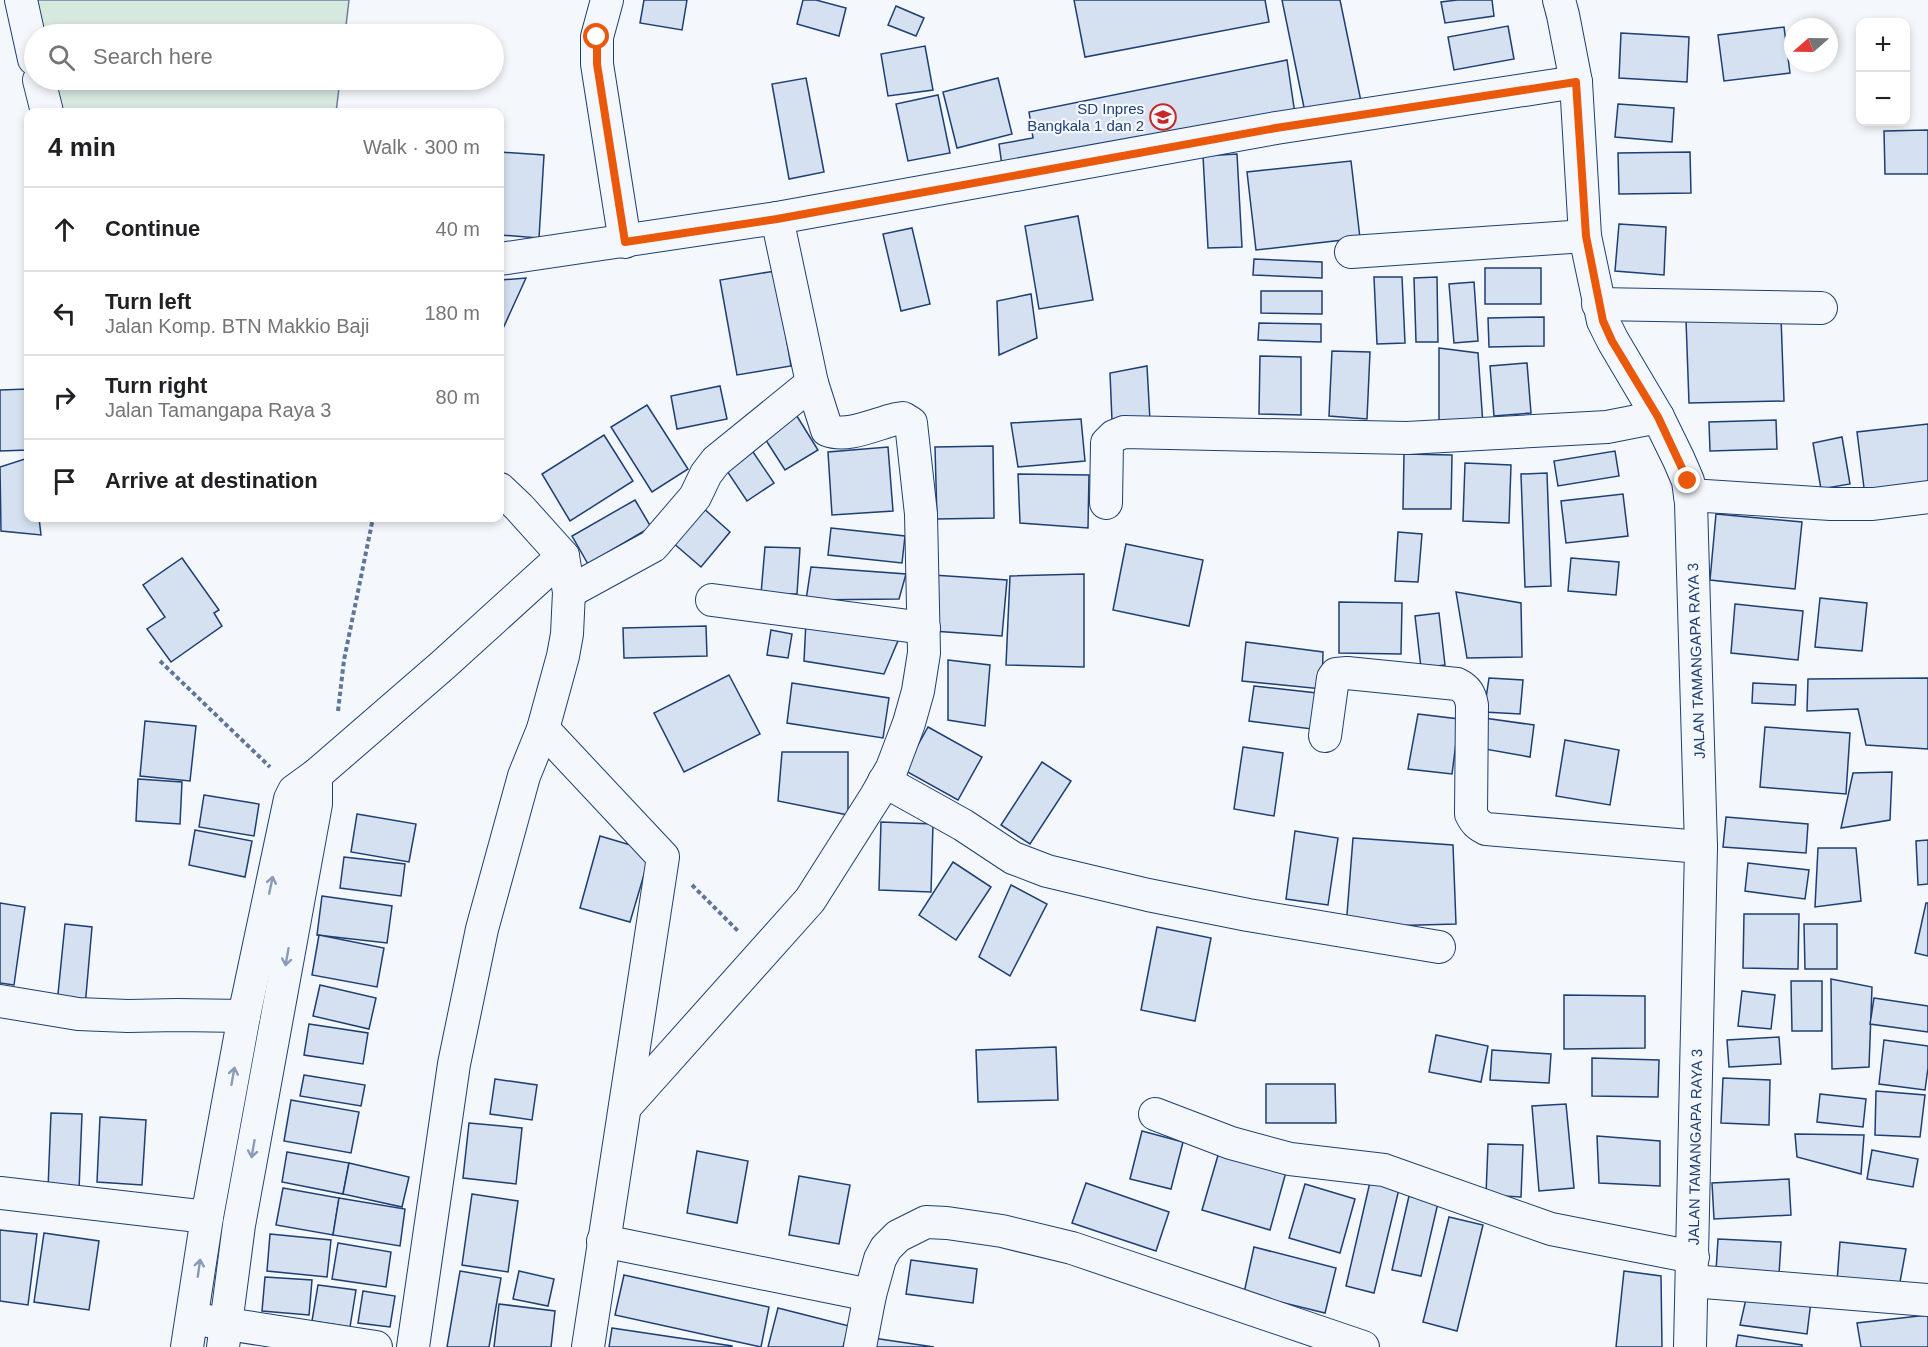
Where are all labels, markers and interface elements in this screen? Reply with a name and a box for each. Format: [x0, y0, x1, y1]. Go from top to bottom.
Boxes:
north arrow [1784, 18, 1838, 72]
map controls [1856, 18, 1910, 126]
button: + [1856, 18, 1910, 72]
route start [583, 23, 609, 49]
search box [24, 24, 504, 90]
icon: search [45, 41, 78, 74]
text: Search here [93, 44, 213, 69]
button: − [1856, 72, 1910, 126]
place label: SD Inpres Bangkala 1 dan 2 [1027, 100, 1144, 134]
school or university icon: SD Inpres Bangkala 1 dan 2 [1148, 102, 1178, 132]
text: 4 min [48, 132, 116, 162]
text: Walk · 300 m [363, 136, 480, 158]
icon: ahead [48, 213, 81, 246]
text: Continue [105, 216, 200, 241]
text: 40 m [436, 218, 480, 240]
text: Turn left [105, 289, 191, 314]
icon: left [48, 297, 81, 330]
text: 180 m [424, 302, 480, 324]
text: Jalan Komp. BTN Makkio Baji [105, 315, 370, 337]
text: Turn right [105, 373, 207, 398]
icon: right [48, 381, 81, 414]
text: 80 m [436, 386, 480, 408]
text: Jalan Tamangapa Raya 3 [105, 399, 331, 421]
icon: arrive [48, 465, 81, 498]
route end [1674, 467, 1700, 493]
text: Arrive at destination [105, 468, 318, 493]
street label: JALAN TAMANGAPA RAYA 3 [1684, 563, 1708, 759]
one-way arrow [266, 876, 278, 895]
one-way arrow [281, 947, 292, 966]
street label: JALAN TAMANGAPA RAYA 3 [1685, 1049, 1705, 1245]
one-way arrow [228, 1067, 239, 1087]
one-way arrow [247, 1139, 258, 1158]
one-way arrow [194, 1259, 205, 1279]

